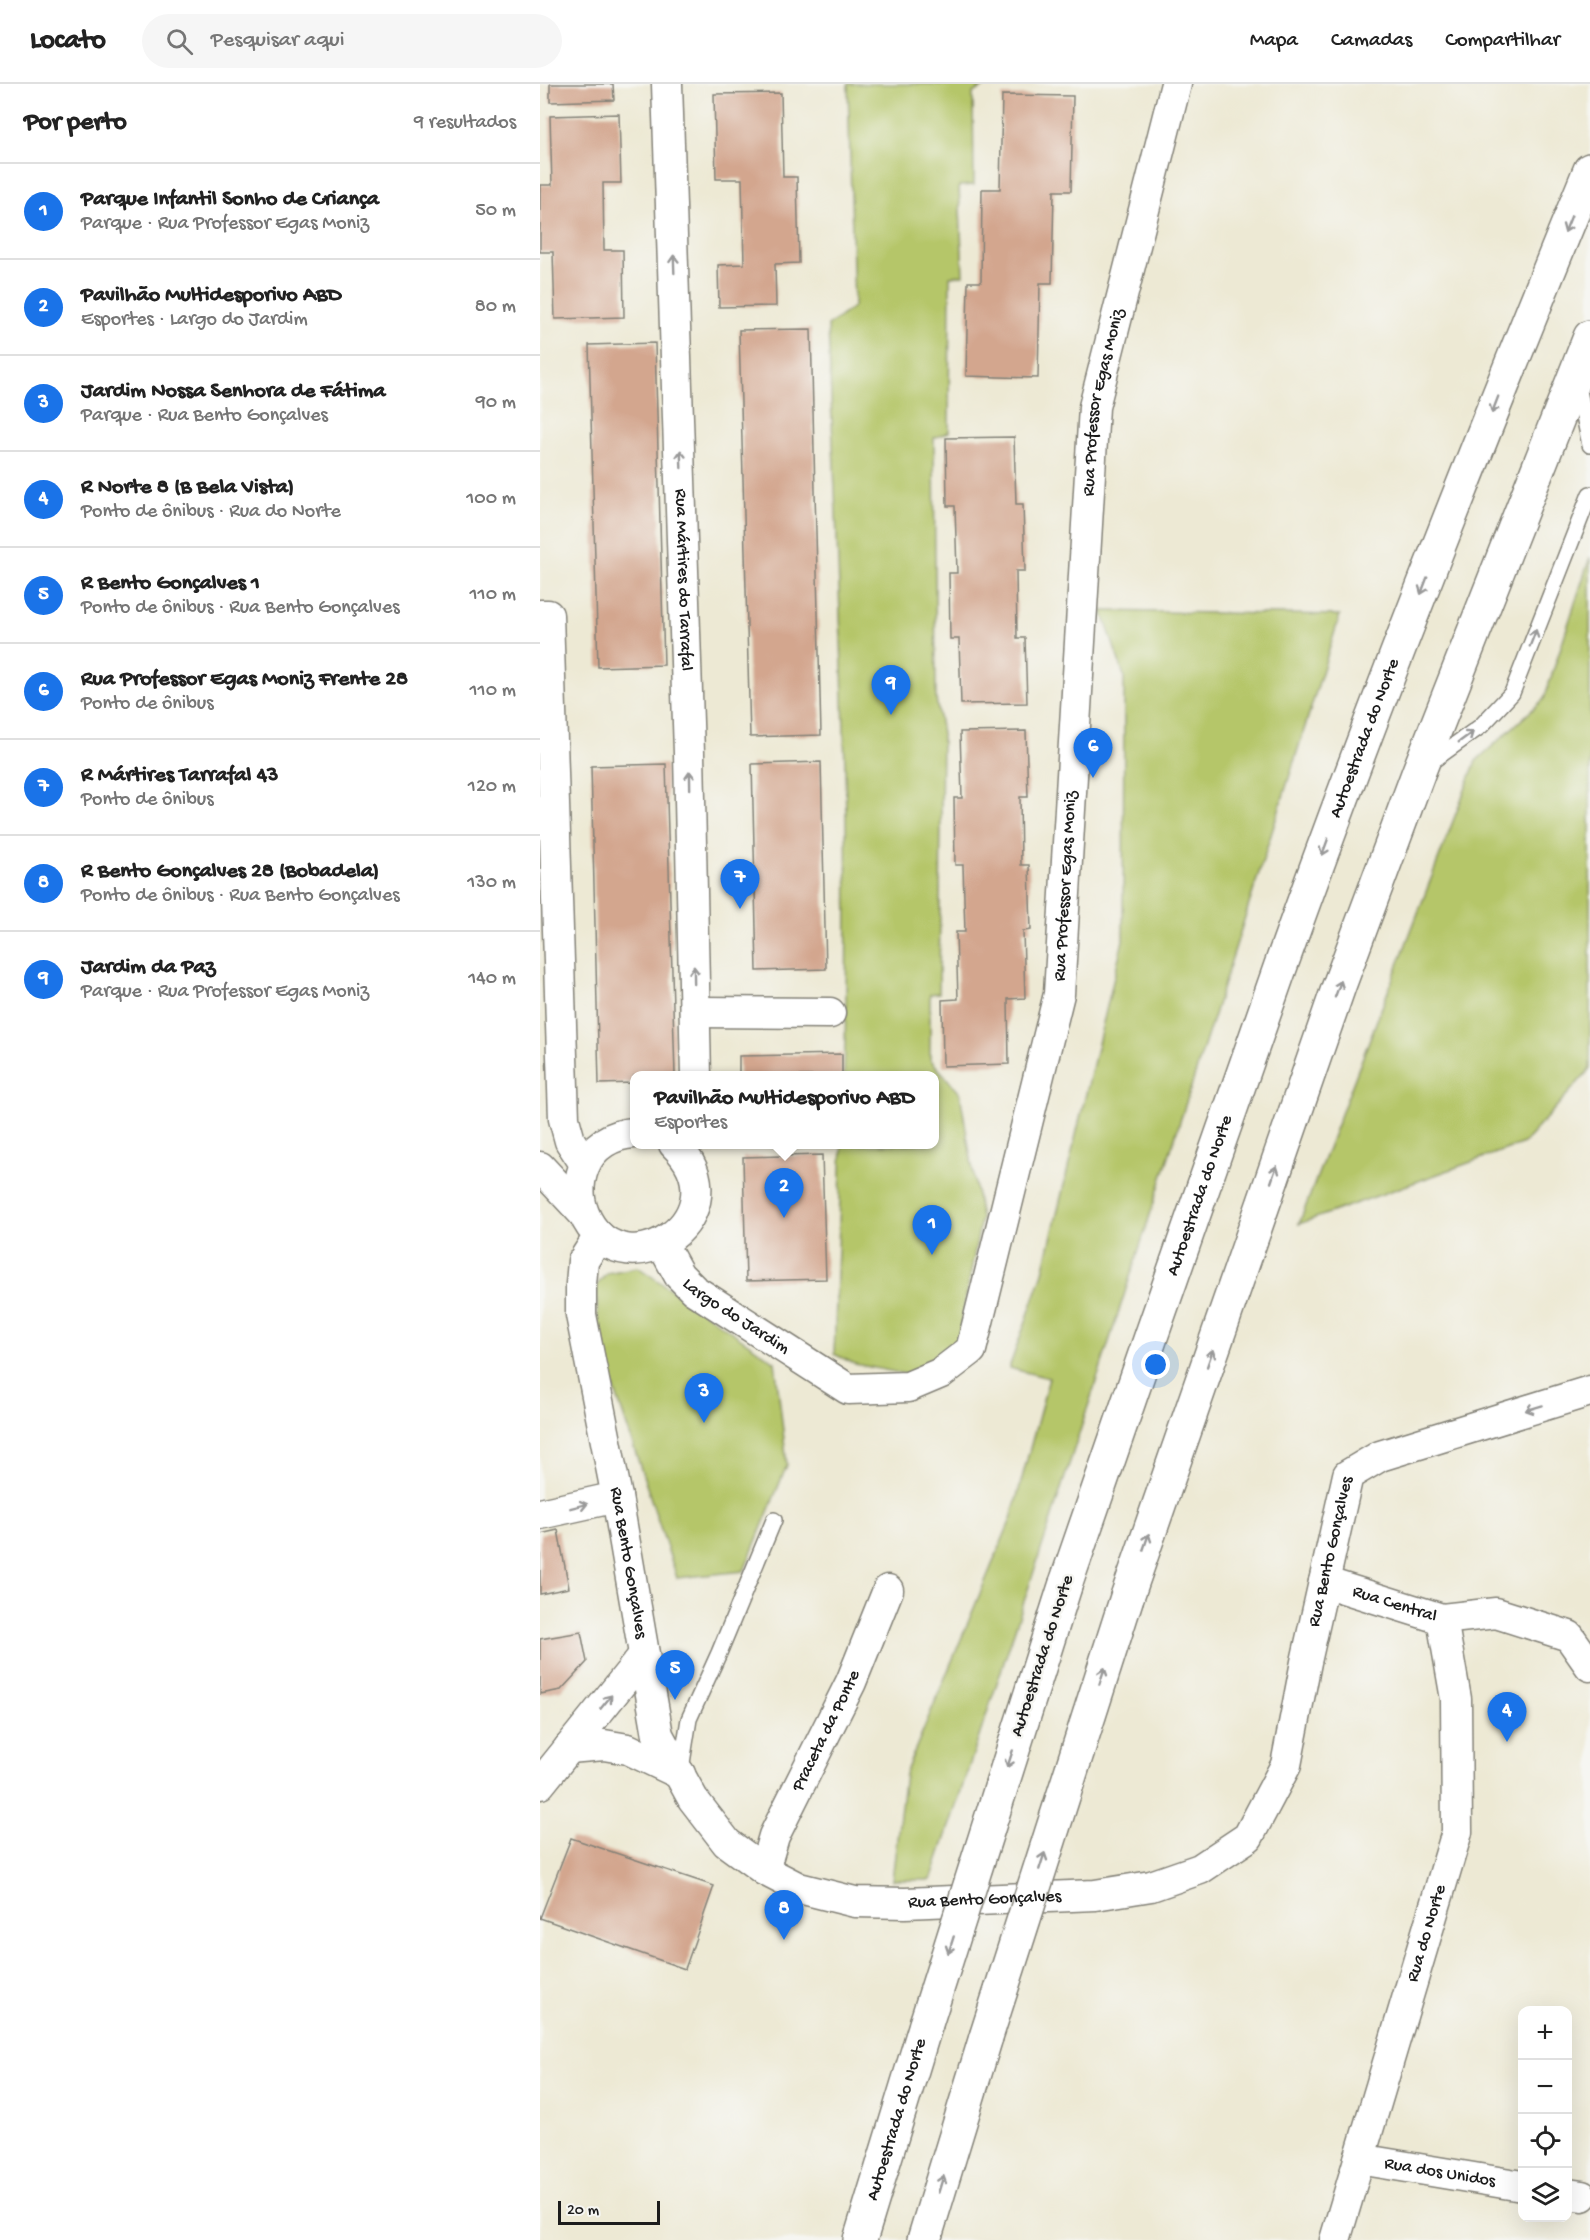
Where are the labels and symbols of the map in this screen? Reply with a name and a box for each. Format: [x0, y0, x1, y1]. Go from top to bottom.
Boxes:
one-way arrow [1562, 214, 1573, 233]
one-way arrow [668, 255, 680, 275]
street label: Rua Professor Egas Moniz [1078, 305, 1129, 497]
one-way arrow [1489, 395, 1500, 413]
one-way arrow [675, 450, 686, 470]
street label: Rua Mártires do Tarrafal [670, 488, 697, 671]
one-way arrow [1418, 577, 1429, 595]
one-way arrow [1528, 630, 1539, 648]
street label: Autoestrada do Norte [1325, 655, 1405, 821]
pin: 9 [872, 666, 910, 715]
pin: 6 [1074, 728, 1112, 778]
one-way arrow [1458, 731, 1474, 743]
one-way arrow [684, 771, 696, 791]
street label: Rua Professor Egas Moniz [1049, 789, 1082, 982]
one-way arrow [1319, 837, 1330, 856]
pin: 7 [720, 860, 760, 909]
one-way arrow [689, 966, 700, 986]
one-way arrow [1333, 981, 1344, 999]
street label: Autoestrada do Norte [1162, 1112, 1238, 1279]
one-way arrow [1269, 1165, 1280, 1184]
pin: 2 [764, 1168, 804, 1218]
pin: 1 [912, 1206, 952, 1255]
street label: Largo do Jardim [678, 1274, 794, 1359]
one-way arrow [1205, 1349, 1216, 1368]
your location [1141, 1350, 1170, 1379]
pin: 3 [684, 1374, 724, 1423]
one-way arrow [1525, 1403, 1544, 1414]
street label: Rua Bento Gonçalves [1304, 1473, 1358, 1629]
street label: Rua Bento Gonçalves [605, 1485, 652, 1641]
one-way arrow [569, 1500, 588, 1512]
one-way arrow [1141, 1533, 1152, 1552]
street label: Autoestrada do Norte [1007, 1572, 1079, 1739]
street label: Rua Central [1350, 1581, 1440, 1627]
pin: 5 [656, 1650, 694, 1700]
street label: Praceta da Ponte [787, 1667, 865, 1796]
one-way arrow [1097, 1667, 1108, 1686]
pin: 4 [1488, 1692, 1526, 1742]
one-way arrow [599, 1694, 612, 1710]
one-way arrow [1004, 1749, 1015, 1768]
one-way arrow [1037, 1852, 1048, 1871]
street label: Rua do Norte [1402, 1882, 1451, 1985]
street label: Rua Bento Gonçalves [908, 1886, 1063, 1913]
pin: 8 [764, 1890, 804, 1940]
one-way arrow [945, 1935, 956, 1954]
street label: Autoestrada do Norte [862, 2035, 932, 2203]
street label: Rua dos Unidos [1383, 2153, 1498, 2192]
one-way arrow [936, 2175, 947, 2194]
scale bar [558, 2198, 660, 2226]

